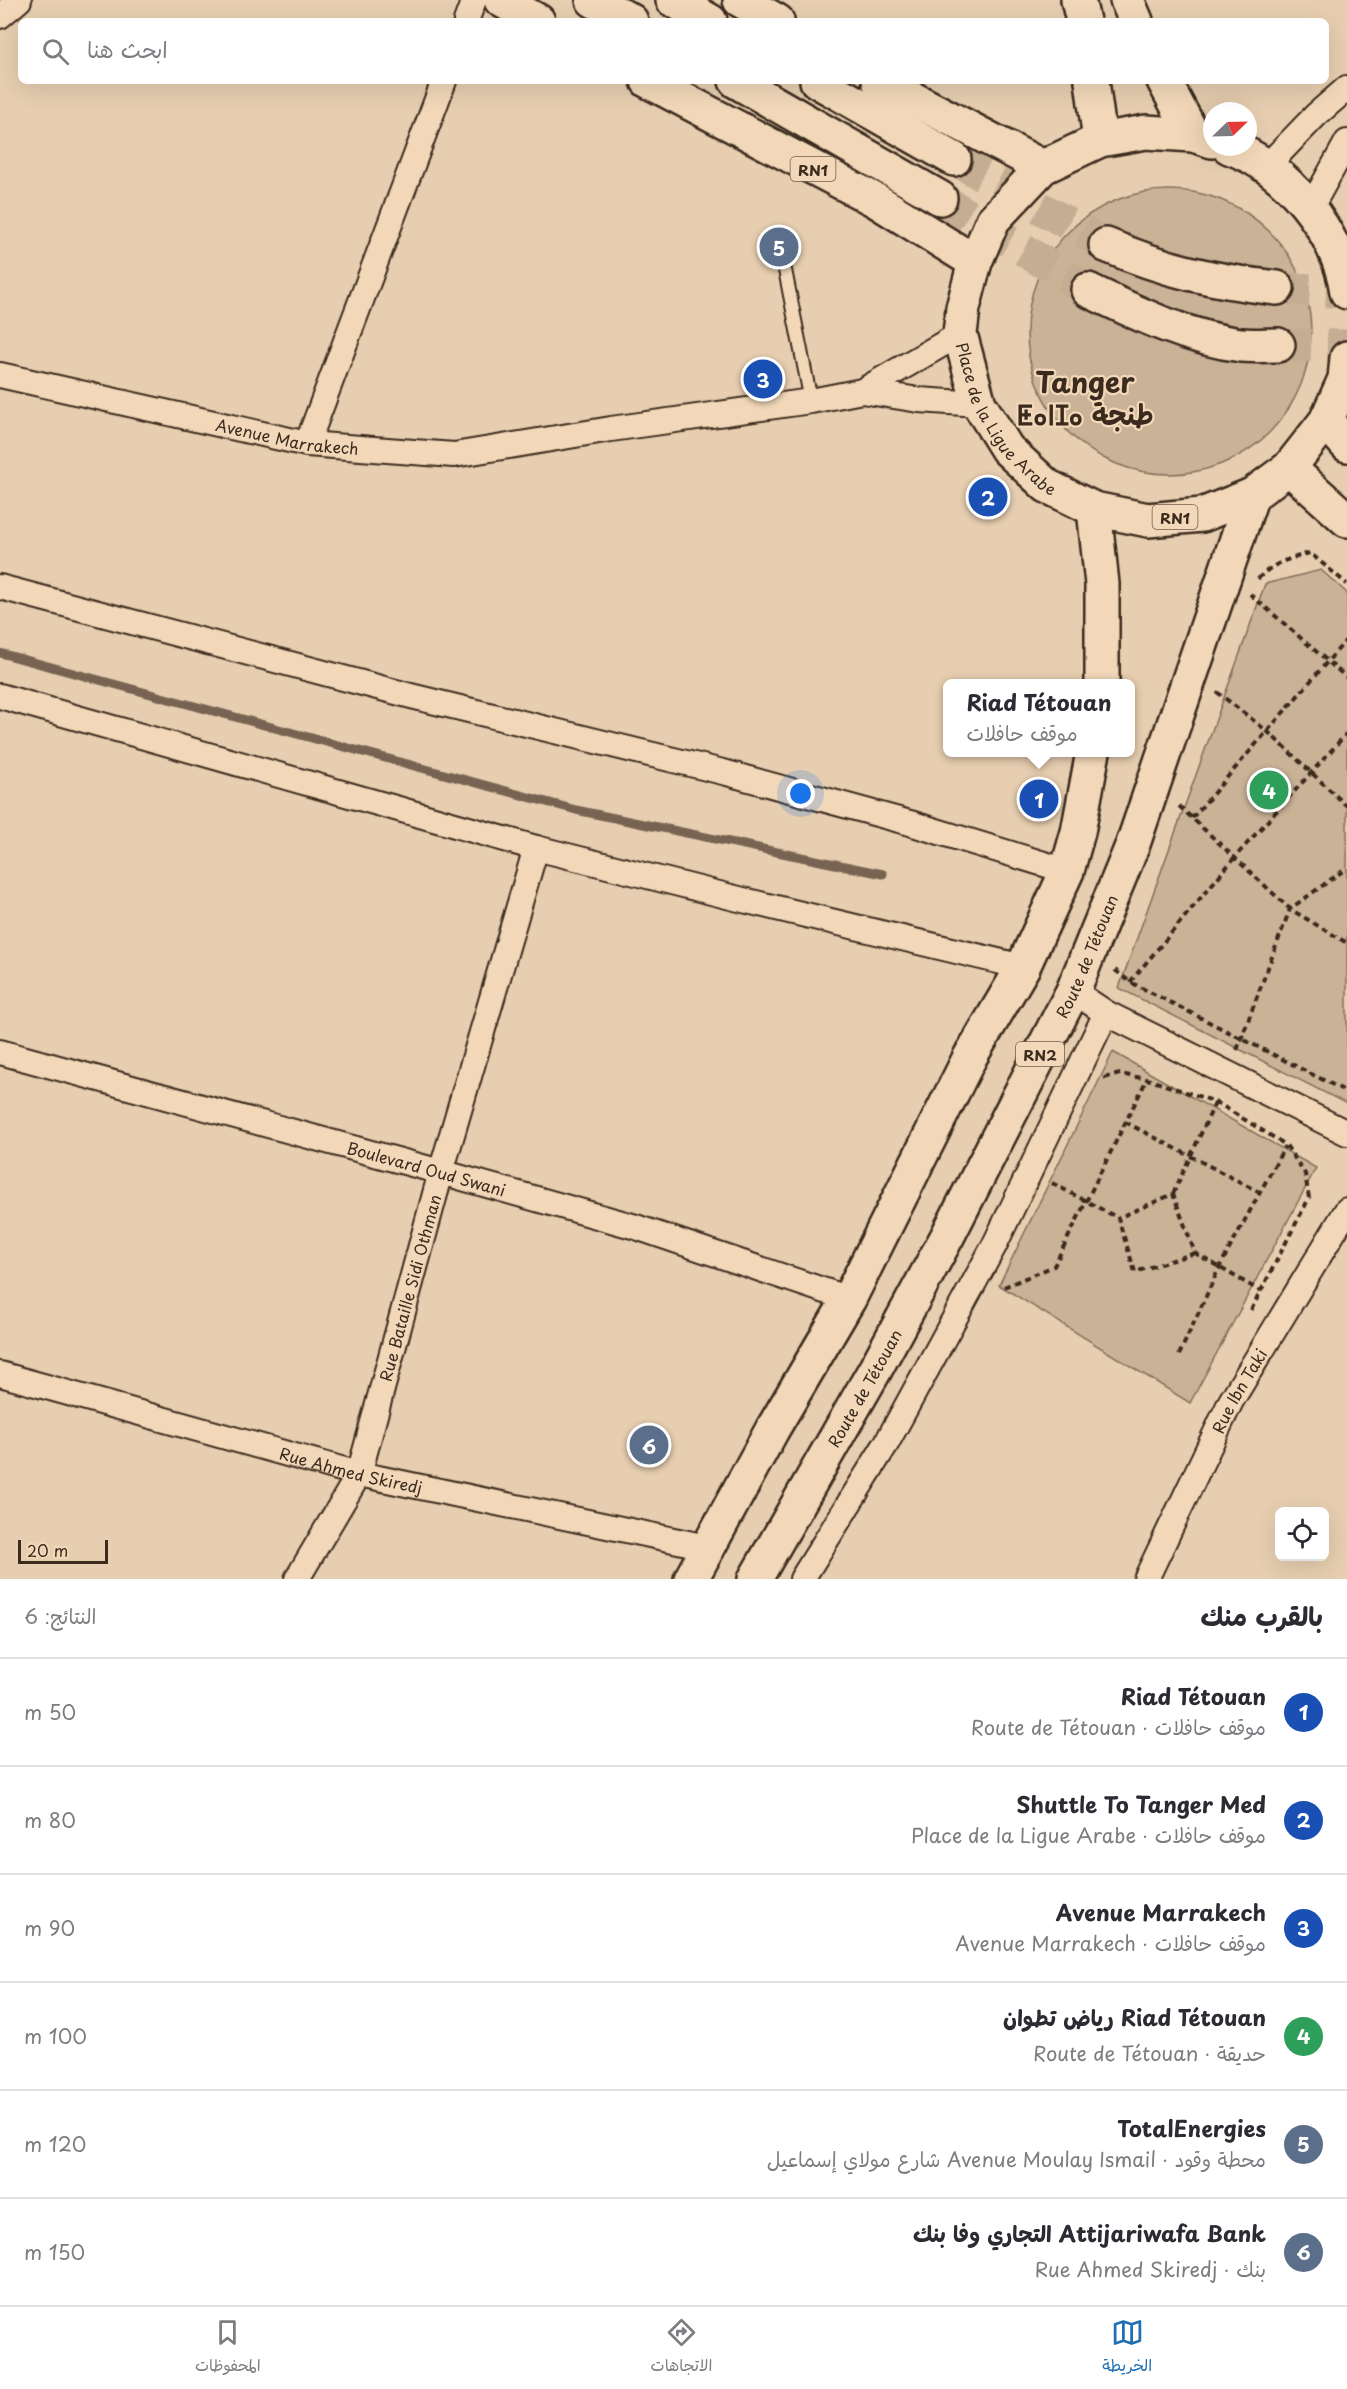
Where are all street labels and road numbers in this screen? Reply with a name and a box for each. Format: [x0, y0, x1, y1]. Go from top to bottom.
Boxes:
road number: RN1 [790, 157, 836, 181]
street label: Place de la Ligue Arabe [951, 339, 1060, 501]
street label: Avenue Marrakech [214, 412, 359, 460]
road number: RN1 [1152, 505, 1198, 529]
street label: Route de Tétouan [1049, 891, 1123, 1022]
road number: RN2 [1016, 1042, 1064, 1066]
street label: Boulevard Oud Swani [344, 1135, 509, 1202]
street label: Rue Bataille Sidi Othman [373, 1192, 446, 1384]
street label: Route de Tétouan [821, 1325, 907, 1451]
street label: Rue Ibn Taki [1205, 1344, 1272, 1437]
street label: Rue Ahmed Skiredj [277, 1440, 425, 1499]

